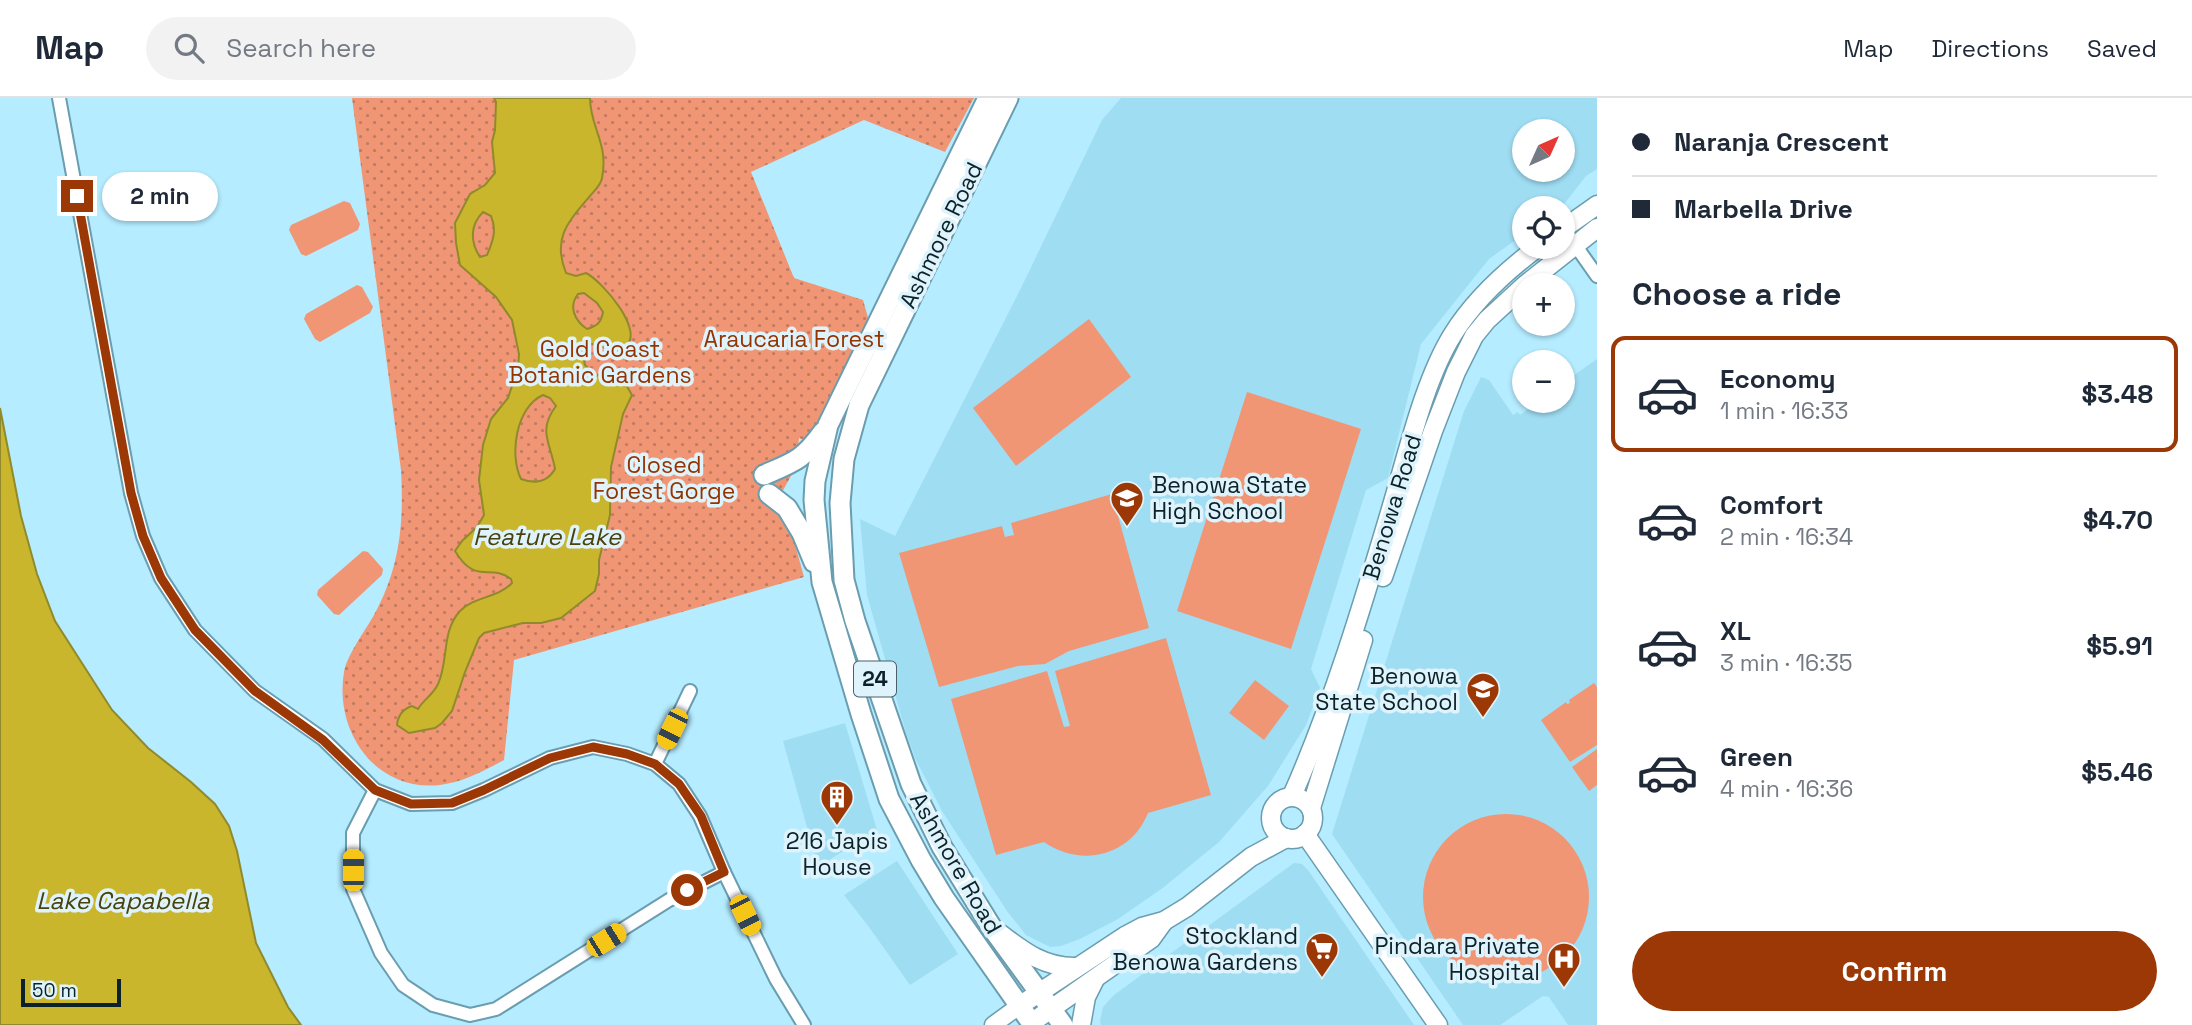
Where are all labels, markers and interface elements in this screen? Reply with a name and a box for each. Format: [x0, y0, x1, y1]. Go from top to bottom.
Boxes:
search box [146, 17, 636, 80]
text: Map [35, 27, 104, 69]
icon: search [170, 29, 208, 67]
text: Search here [226, 31, 376, 65]
text: Map [1843, 33, 1893, 64]
text: Directions [1931, 33, 2049, 64]
text: Saved [2087, 33, 2157, 64]
north arrow [1512, 119, 1575, 182]
map controls [1512, 119, 1575, 413]
text: Naranja Crescent [1674, 125, 1889, 159]
street label: Ashmore Road [893, 157, 989, 313]
callout: 2 min [102, 172, 217, 220]
route end [61, 180, 93, 212]
text: 2 min [130, 181, 190, 211]
text: Marbella Drive [1674, 192, 1853, 226]
button: locate [1512, 196, 1575, 259]
button: + [1512, 273, 1575, 336]
text: Choose a ride [1632, 274, 1842, 314]
park label: Araucaria Forest [703, 324, 885, 354]
park label: Gold Coast Botanic Gardens [508, 334, 692, 390]
button: − [1512, 350, 1575, 413]
text: Economy [1720, 362, 1836, 396]
icon: car [1636, 363, 1699, 426]
text: $3.48 [2082, 377, 2153, 411]
text: 1 min · 16:33 [1720, 396, 1848, 426]
street label: Benowa Road [1356, 431, 1428, 583]
park label: Closed Forest Gorge [593, 450, 735, 506]
place label: Benowa State High School [1152, 470, 1307, 526]
school or university icon: Benowa State High School [1108, 479, 1146, 528]
text: Comfort [1720, 488, 1823, 522]
icon: car [1636, 489, 1699, 552]
text: $4.70 [2083, 503, 2153, 537]
water label: Feature Lake [473, 521, 622, 552]
text: 2 min · 16:34 [1720, 522, 1853, 552]
text: XL [1720, 614, 1751, 648]
icon: car [1636, 615, 1699, 678]
text: $5.91 [2086, 629, 2153, 663]
text: 3 min · 16:35 [1720, 648, 1853, 678]
place label: Benowa State School [1315, 661, 1458, 717]
road number: 24 [854, 662, 896, 696]
school or university icon: Benowa State School [1464, 670, 1502, 719]
car [654, 706, 691, 752]
text: Green [1720, 740, 1793, 774]
icon: car [1636, 741, 1699, 804]
text: $5.46 [2081, 755, 2153, 789]
text: 4 min · 16:36 [1720, 774, 1853, 804]
building icon: 216 Japis House [818, 778, 856, 827]
street label: Ashmore Road [903, 787, 1009, 939]
place label: 216 Japis House [786, 826, 888, 882]
car [343, 849, 364, 891]
route start [671, 874, 703, 906]
water label: Lake Capabella [36, 885, 210, 916]
car [727, 892, 764, 938]
car [583, 920, 630, 960]
place label: Stockland Benowa Gardens [1112, 921, 1298, 977]
supermarket icon: Stockland Benowa Gardens [1303, 930, 1341, 979]
place label: Pindara Private Hospital [1375, 931, 1540, 987]
button: Confirm [1632, 931, 2157, 1011]
hospital icon: Pindara Private Hospital [1545, 940, 1583, 989]
scale bar [21, 976, 121, 1008]
text: 50 m [32, 978, 77, 1003]

